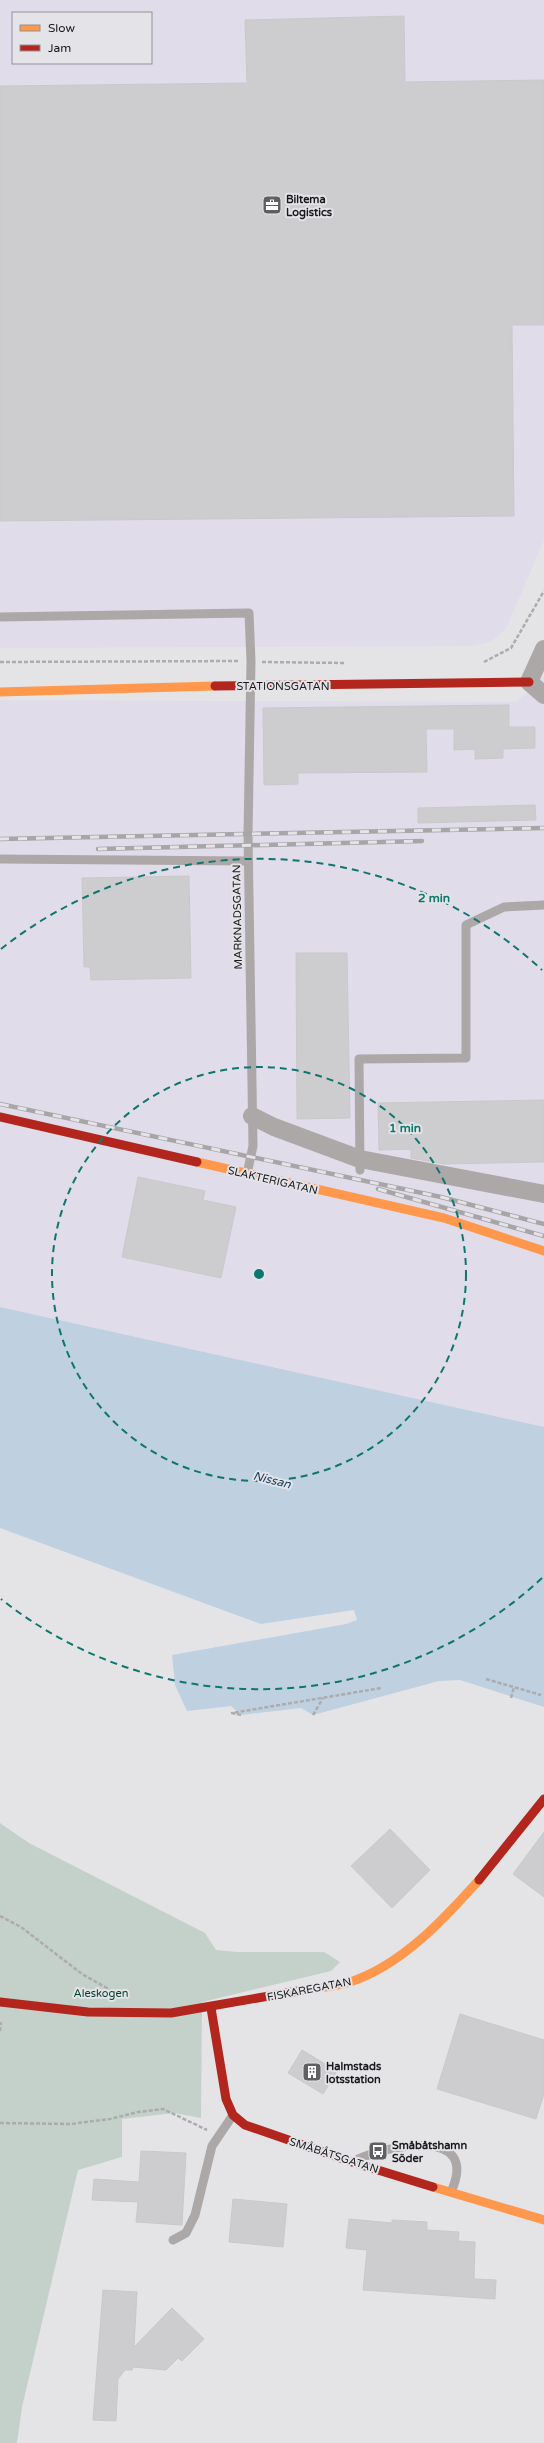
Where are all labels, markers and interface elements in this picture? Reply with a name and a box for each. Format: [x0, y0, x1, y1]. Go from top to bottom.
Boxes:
legend [12, 12, 152, 64]
text: Slow [48, 21, 75, 35]
text: Jam [48, 41, 71, 55]
place label: Biltema Logistics [286, 193, 333, 220]
office icon: Biltema Logistics [261, 194, 283, 216]
street label: STATIONSGATAN [236, 680, 330, 693]
street label: MARKNADSGATAN [230, 864, 245, 970]
text: 2 min [418, 891, 450, 905]
text: 1 min [389, 1121, 421, 1135]
street label: SLAKTERIGATAN [227, 1164, 319, 1197]
centre of rings [252, 1267, 266, 1281]
water label: Nissan [252, 1469, 293, 1492]
street label: FISKAREGATAN [266, 1975, 352, 2004]
park label: Aleskogen [74, 1987, 128, 2000]
place label: Halmstads lotsstation [326, 2060, 382, 2086]
building icon: Halmstads lotsstation [301, 2061, 323, 2083]
street label: SMÅBÅTSGATAN [288, 2134, 380, 2176]
place label: Småbåtshamn Söder [392, 2139, 467, 2165]
bus stop icon: Småbåtshamn Söder [367, 2140, 389, 2162]

